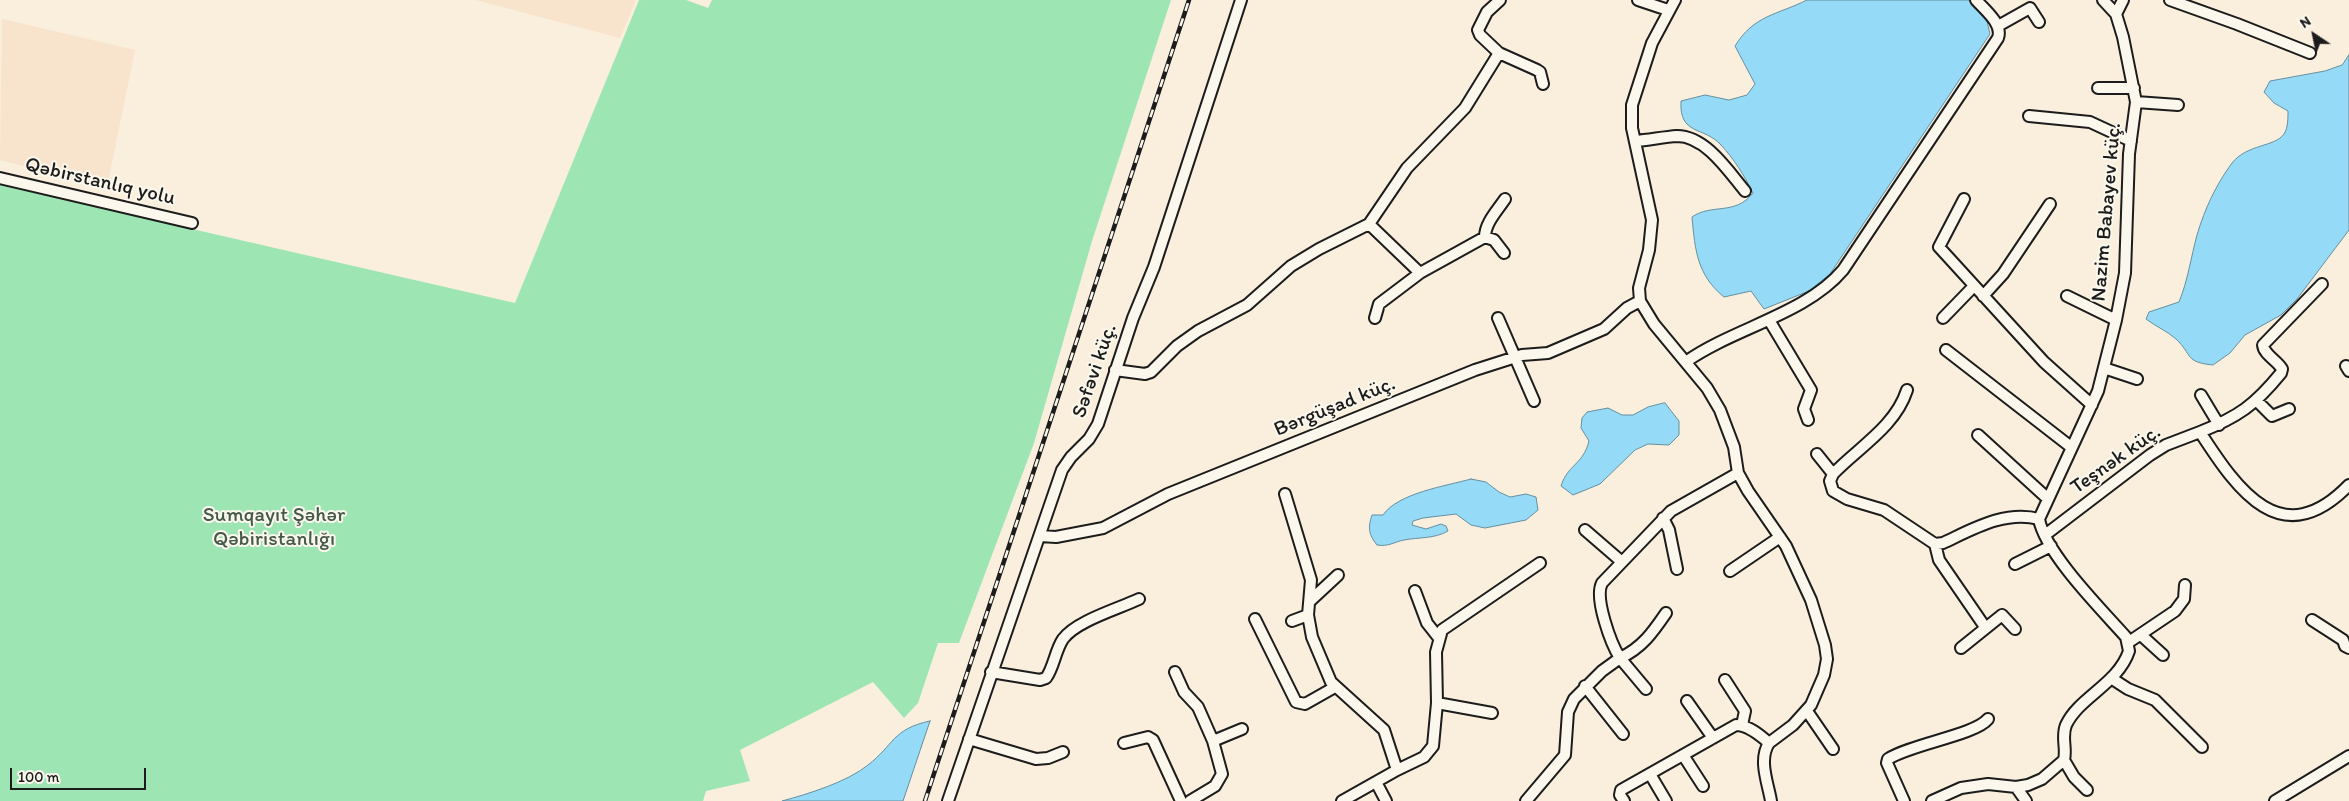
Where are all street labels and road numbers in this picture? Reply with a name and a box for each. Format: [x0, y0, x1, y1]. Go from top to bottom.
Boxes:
street label: Nazim Babayev küç. [2087, 121, 2127, 303]
street label: Qəbirstanlıq yolu [22, 152, 178, 212]
street label: Səfəvi küç. [1067, 321, 1123, 421]
street label: Bərgüşad küç. [1271, 371, 1399, 443]
street label: Teşnək küç. [2066, 420, 2166, 500]

